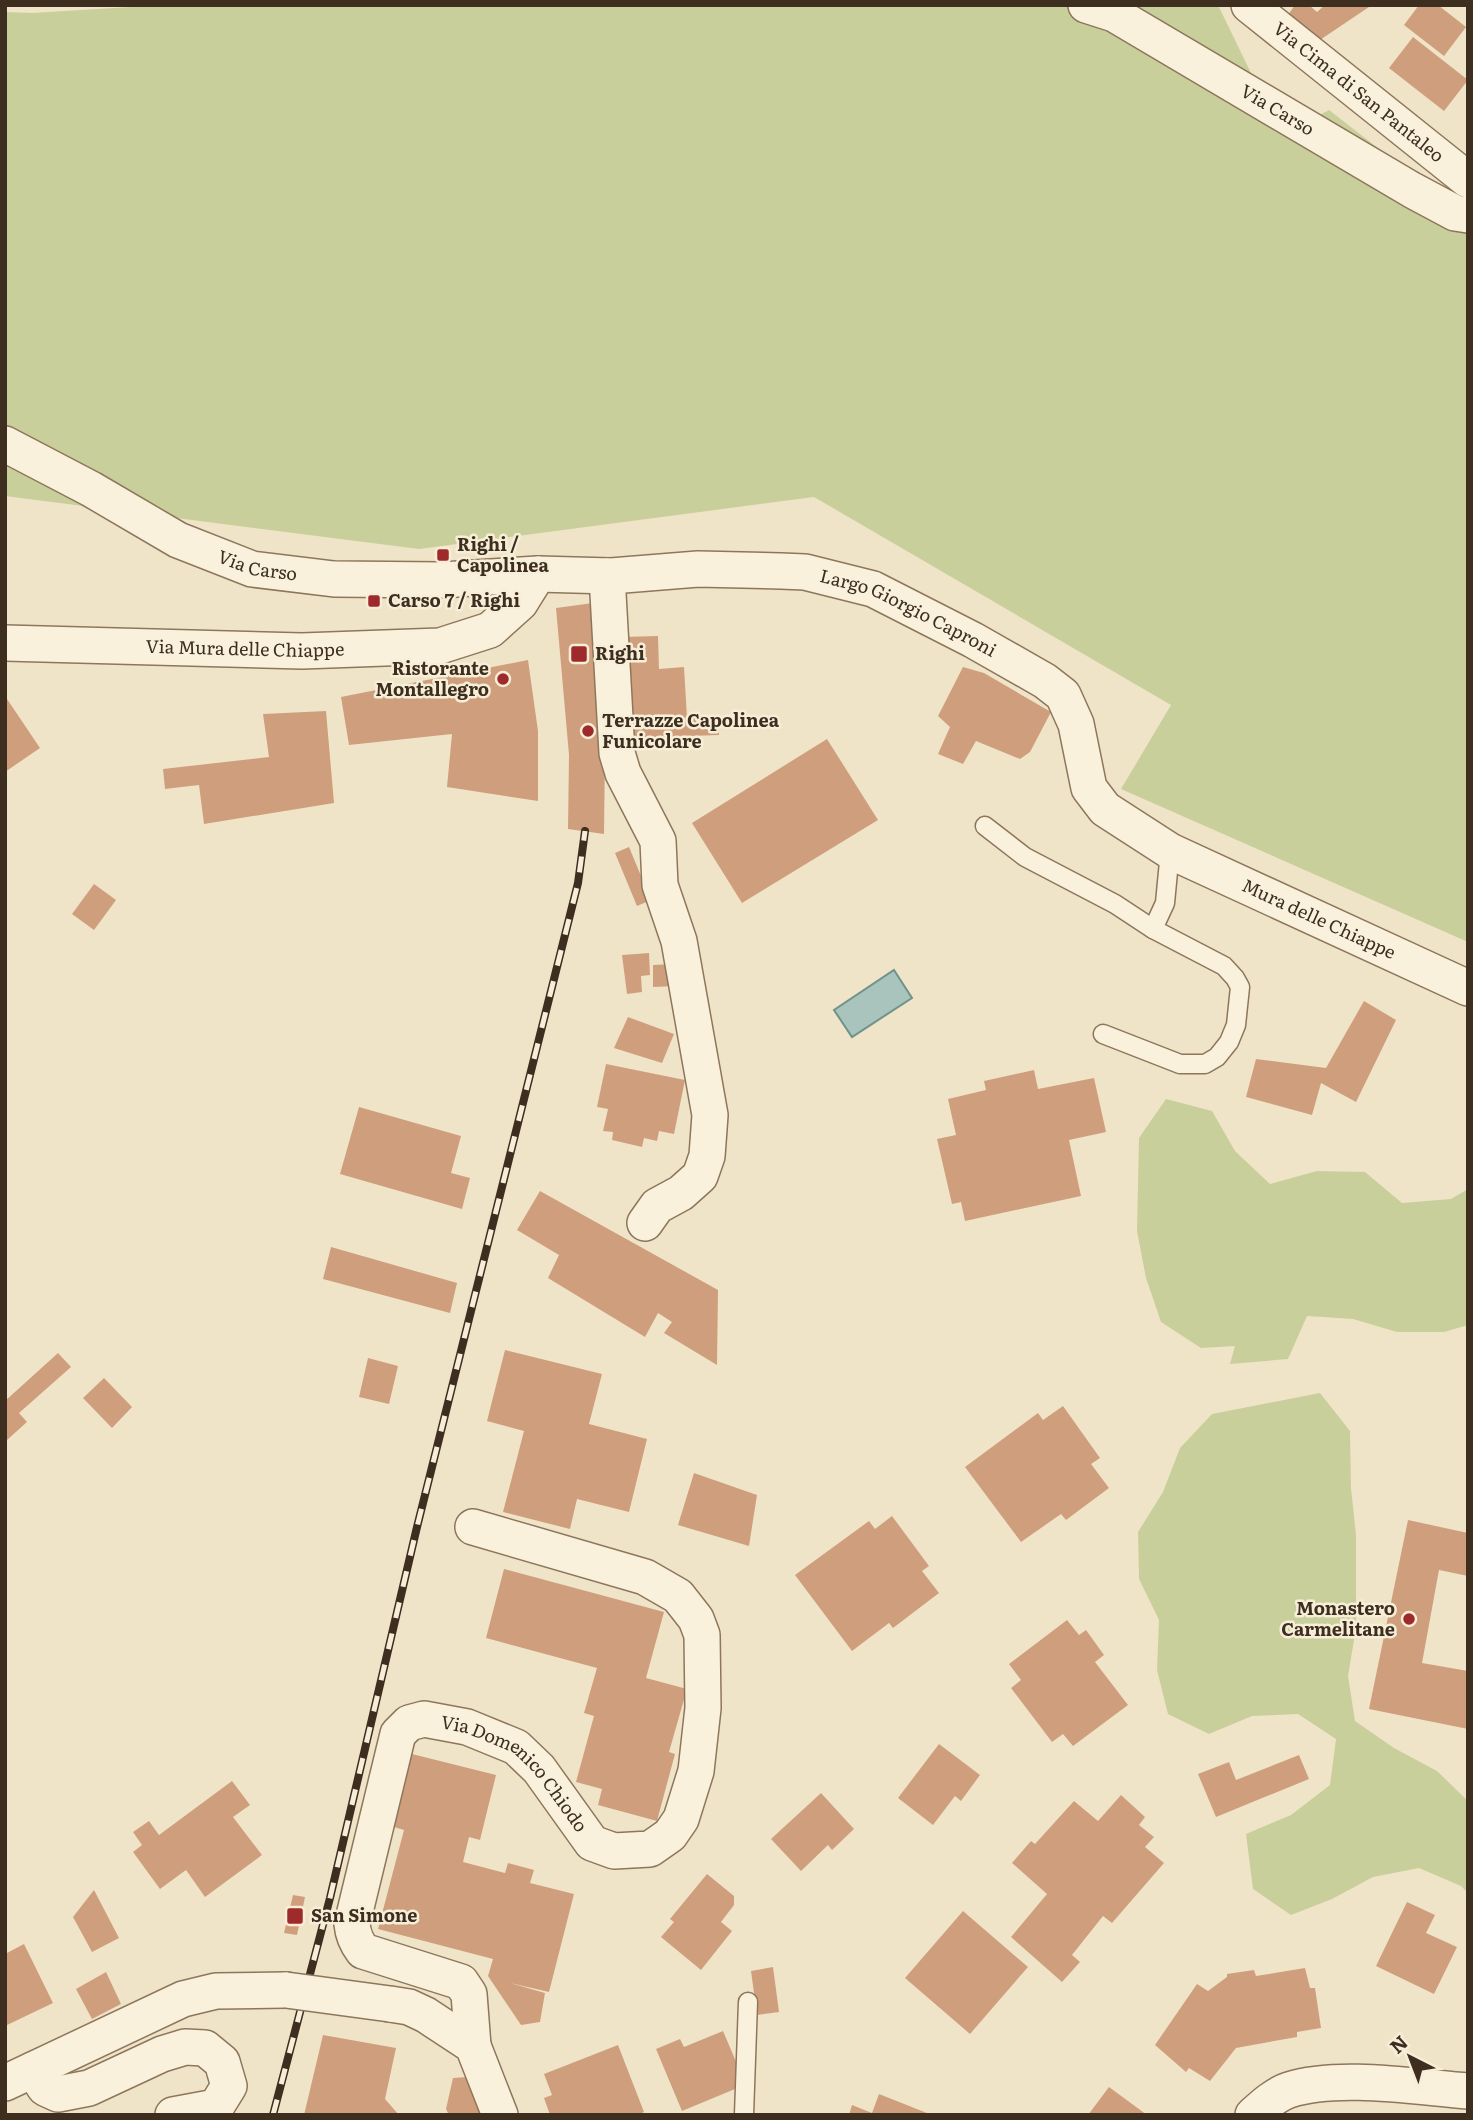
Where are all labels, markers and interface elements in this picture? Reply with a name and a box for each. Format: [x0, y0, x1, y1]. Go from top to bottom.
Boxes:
street label: Via Cima di San Pantaleo [1268, 14, 1451, 168]
street label: Via Carso [1236, 77, 1320, 141]
place label: Righi / Capolinea [457, 530, 550, 578]
street label: Via Carso [214, 542, 299, 586]
marker: Righi / Capolinea [435, 547, 451, 563]
street label: Largo Giorgio Caproni [817, 561, 1002, 663]
place label: Carso 7 / Righi [388, 586, 520, 613]
marker: Carso 7 / Righi [366, 593, 382, 609]
street label: Via Mura delle Chiappe [145, 632, 345, 663]
place label: Righi [595, 639, 645, 666]
marker: Righi [569, 644, 589, 664]
place label: Ristorante Montallegro [375, 654, 489, 702]
marker: Ristorante Montallegro [495, 671, 511, 687]
place label: Terrazze Capolinea Funicolare [602, 706, 780, 754]
marker: Terrazze Capolinea Funicolare [580, 723, 596, 739]
street label: Mura delle Chiappe [1238, 871, 1400, 965]
place label: Monastero Carmelitane [1281, 1594, 1395, 1642]
marker: Monastero Carmelitane [1401, 1611, 1417, 1627]
street label: Via Domenico Chiodo [439, 1707, 595, 1837]
place label: San Simone [311, 1901, 417, 1928]
marker: San Simone [285, 1906, 305, 1926]
north arrow [1375, 2022, 1445, 2092]
text: N [1383, 2028, 1413, 2059]

